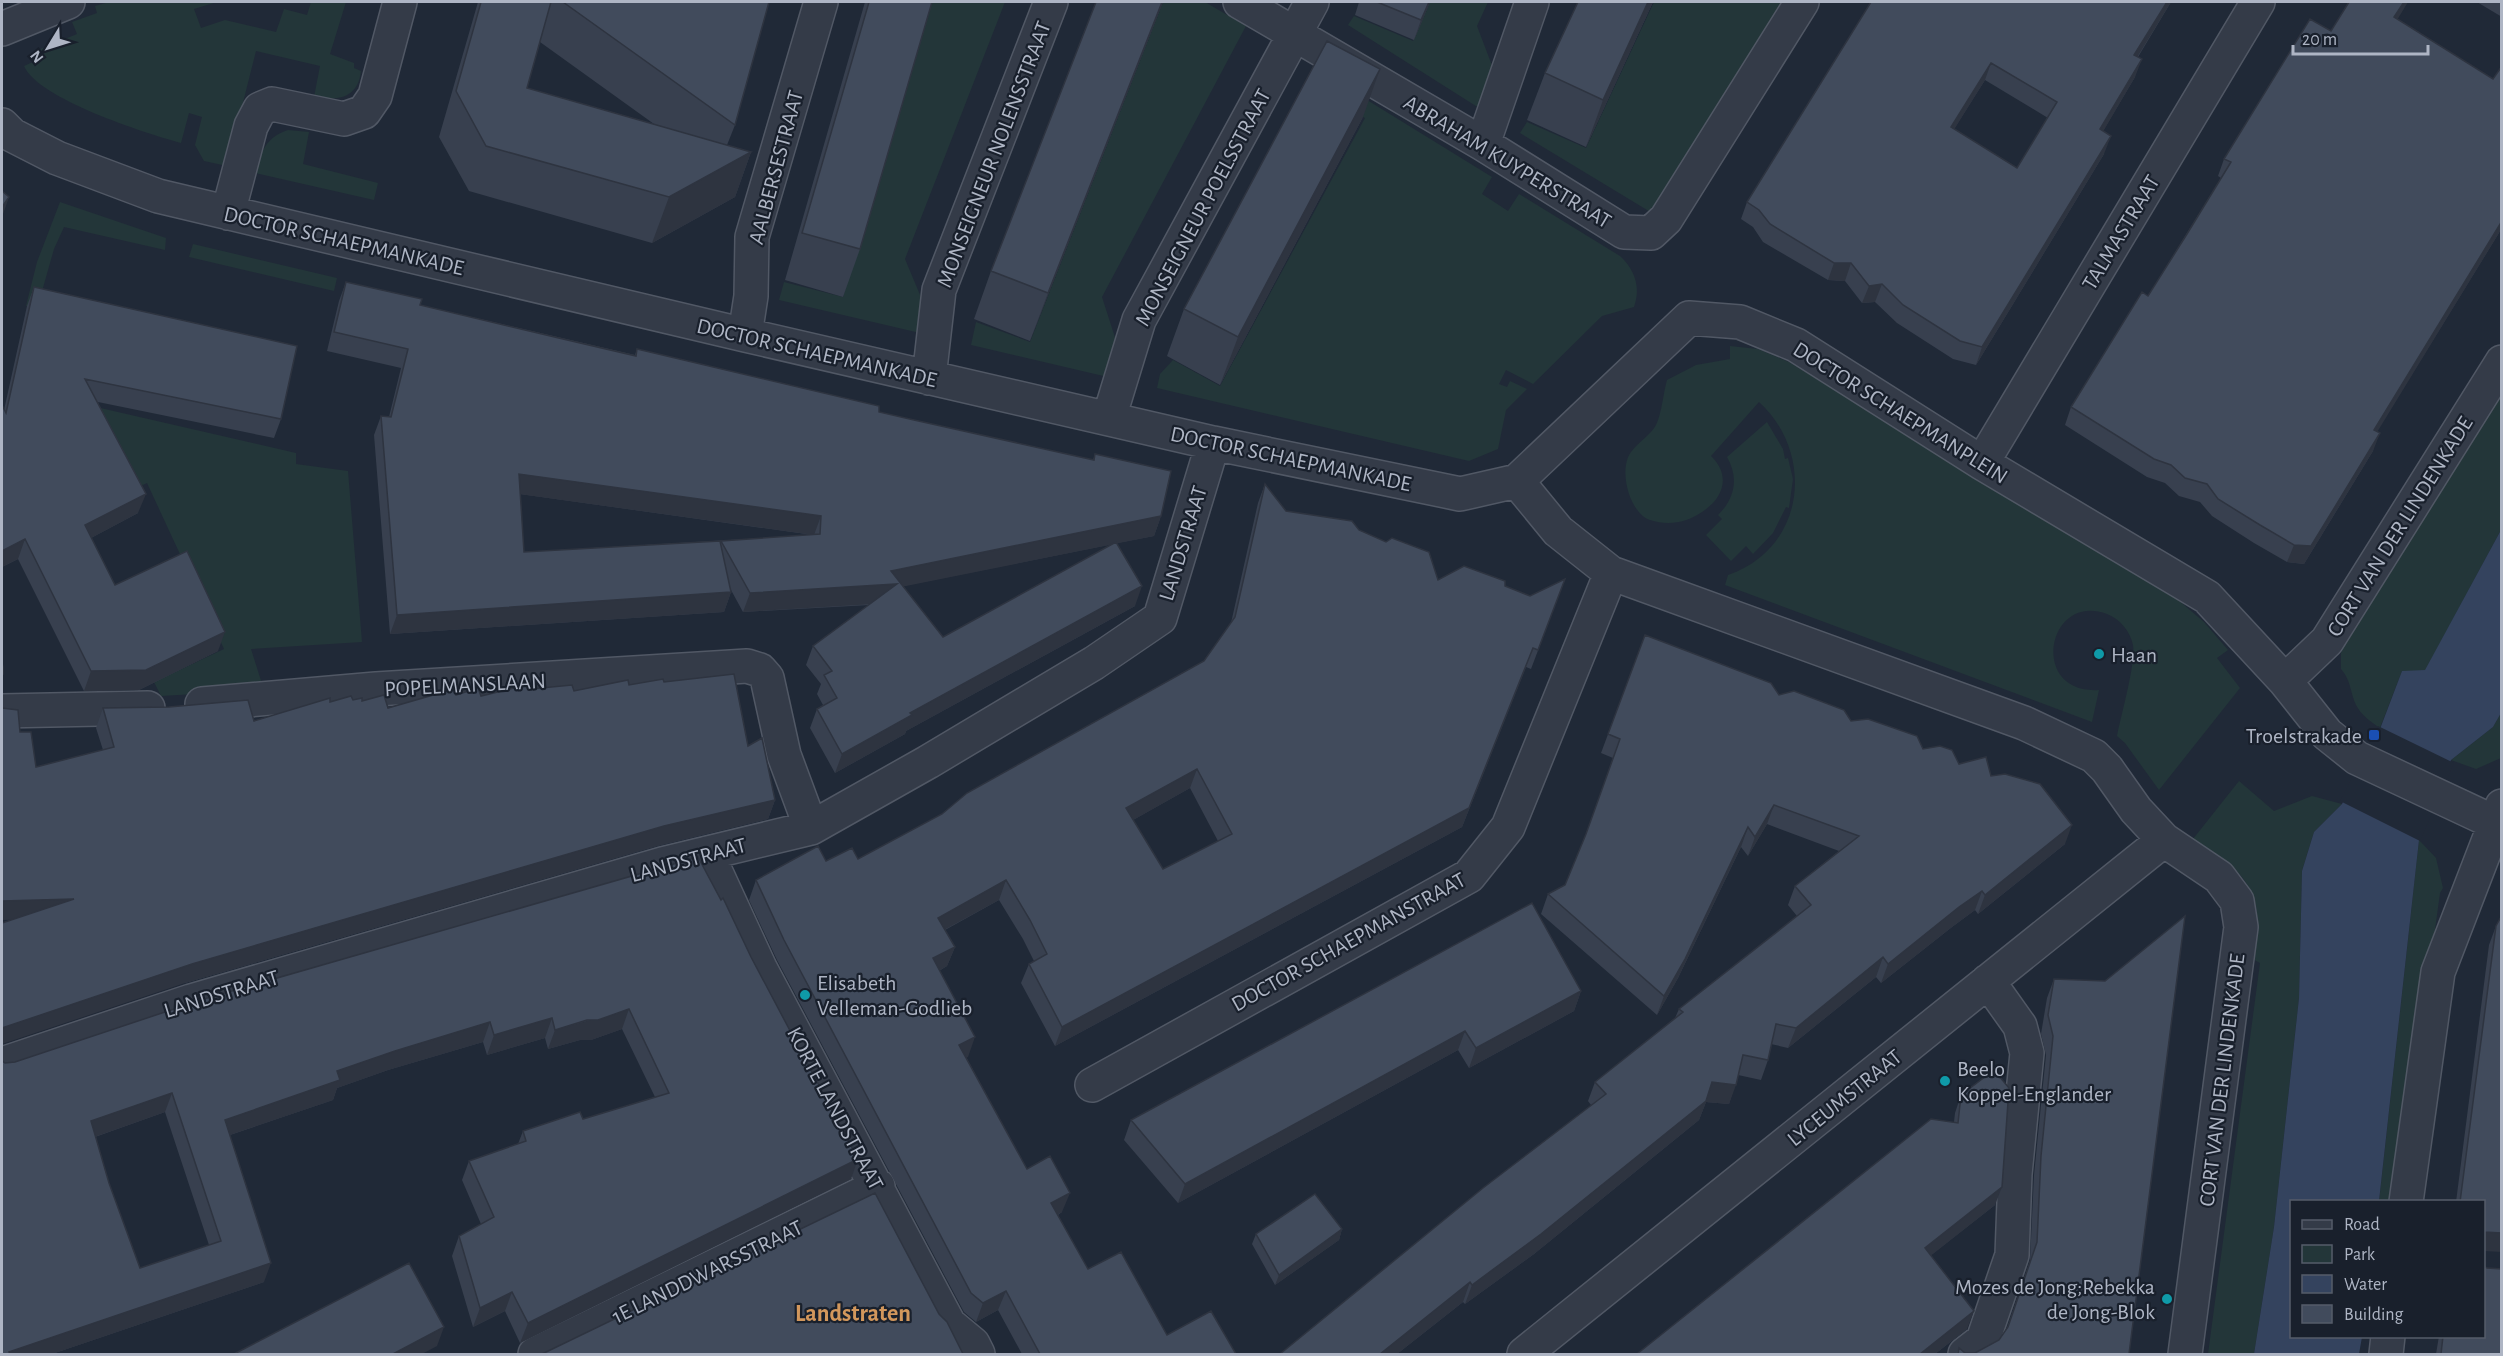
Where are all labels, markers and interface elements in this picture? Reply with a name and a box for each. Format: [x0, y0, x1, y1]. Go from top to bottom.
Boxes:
north arrow [18, 18, 78, 78]
street label: MONSEIGNEUR NOLENSSTRAAT [933, 18, 1055, 290]
scale bar [2293, 18, 2428, 56]
text: 20 m [2302, 31, 2337, 49]
text: N [27, 47, 47, 66]
street label: MONSEIGNEUR POELSSTRAAT [1131, 85, 1275, 330]
street label: AALBERSESTRAAT [745, 88, 807, 247]
street label: ABRAHAM KUYPERSTRAAT [1400, 91, 1615, 233]
street label: TALMASTRAAT [2078, 171, 2164, 294]
street label: DOCTOR SCHAEPMANKADE [222, 203, 466, 279]
street label: DOCTOR SCHAEPMANKADE [695, 315, 939, 391]
street label: DOCTOR SCHAEPMANPLEIN [1789, 338, 2012, 488]
street label: CORT VAN DER LINDENKADE [2323, 412, 2477, 640]
street label: DOCTOR SCHAEPMANKADE [1168, 423, 1414, 495]
street label: LANDSTRAAT [1155, 483, 1211, 603]
place label: Haan [2111, 644, 2157, 666]
marker: Haan [2092, 647, 2106, 661]
street label: POPELMANSLAAN [384, 670, 546, 700]
place label: Troelstrakade [2246, 725, 2362, 747]
marker: Troelstrakade [2367, 728, 2381, 742]
street label: LANDSTRAAT [628, 834, 749, 886]
street label: DOCTOR SCHAEPMANSTRAAT [1228, 868, 1469, 1016]
street label: CORT VAN DER LINDENKADE [2196, 952, 2248, 1208]
street label: LANDSTRAAT [161, 966, 282, 1022]
place label: Elisabeth Velleman-Godlieb [817, 972, 972, 1019]
marker: Elisabeth Velleman-Godlieb [798, 988, 812, 1002]
street label: KORTE LANDSTRAAT [783, 1023, 887, 1194]
street label: LYCEUMSTRAAT [1783, 1045, 1906, 1150]
place label: Beelo Koppel-Englander [1957, 1058, 2111, 1105]
marker: Beelo Koppel-Englander [1938, 1074, 1952, 1088]
legend [2290, 1200, 2485, 1338]
street label: 1E LANDDWARSSTRAAT [609, 1216, 807, 1328]
text: Road [2344, 1216, 2380, 1234]
text: Park [2344, 1246, 2376, 1264]
place label: Mozes de Jong;Rebekka de Jong-Blok [1955, 1276, 2155, 1323]
text: Water [2344, 1276, 2387, 1294]
marker: Mozes de Jong;Rebekka de Jong-Blok [2160, 1292, 2174, 1306]
district label: Landstraten [795, 1302, 911, 1326]
text: Building [2344, 1306, 2404, 1324]

